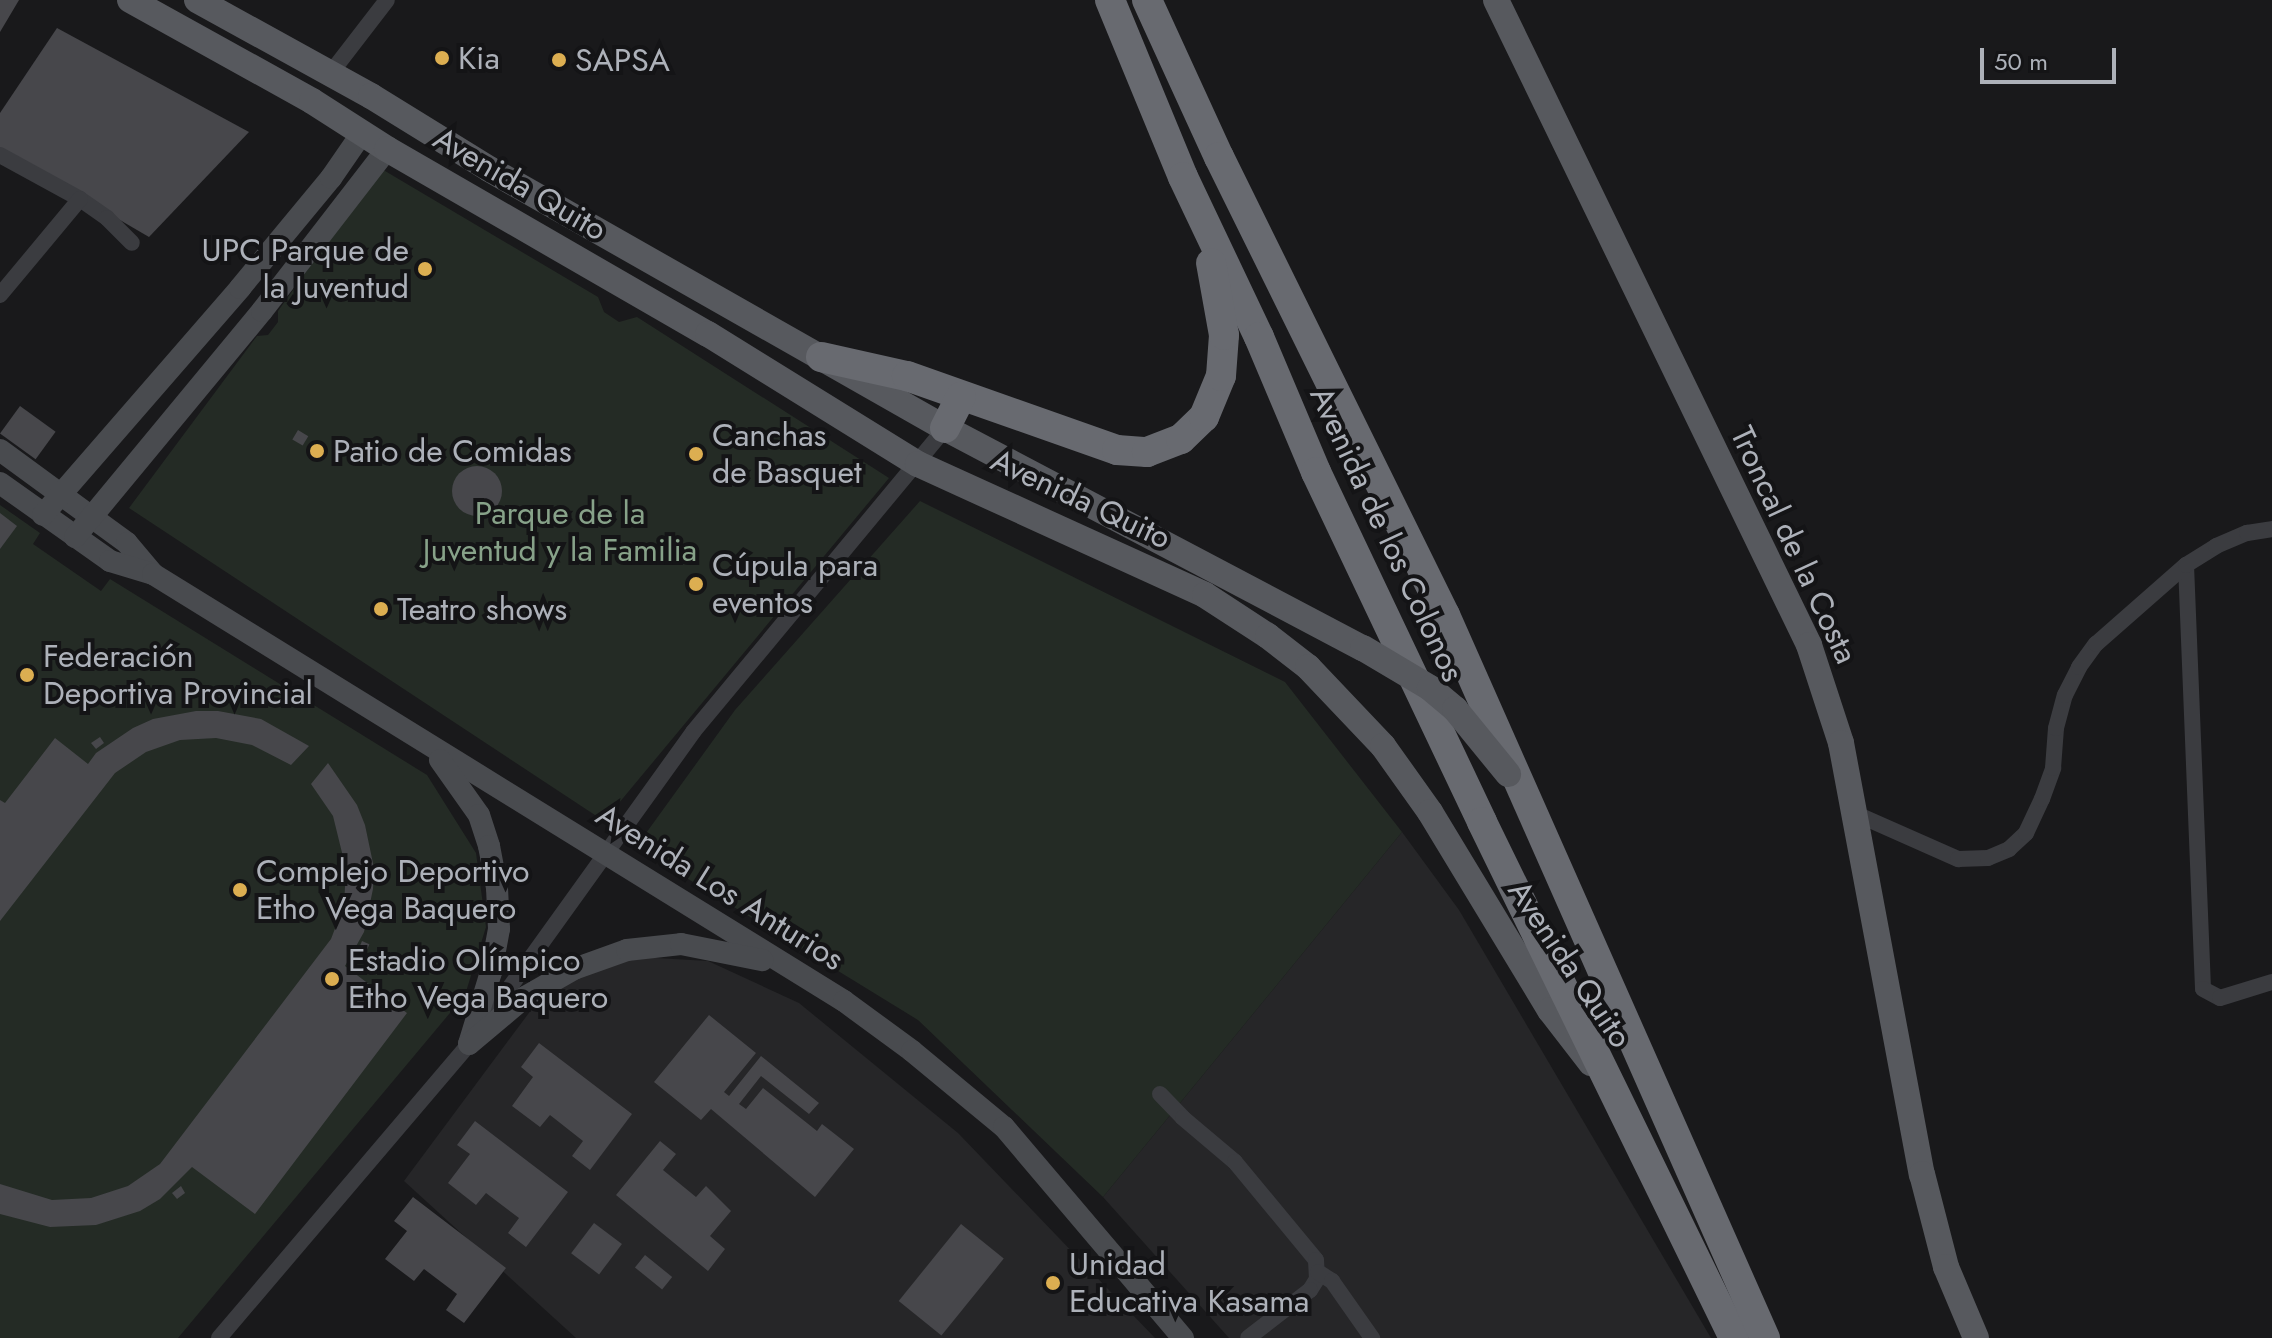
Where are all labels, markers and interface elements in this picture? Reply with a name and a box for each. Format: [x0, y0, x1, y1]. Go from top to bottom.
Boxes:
scale bar [1984, 32, 2120, 82]
place label: Kia [458, 39, 500, 77]
place label: SAPSA [575, 41, 670, 79]
text: 50 m [1994, 44, 2048, 79]
marker: Kia [433, 49, 451, 67]
marker: SAPSA [550, 51, 568, 69]
street label: Avenida Quito [427, 119, 613, 249]
place label: UPC Parque de la Juventud [202, 232, 409, 307]
marker: UPC Parque de la Juventud [416, 260, 434, 278]
street label: Avenida de los Colonos [1302, 380, 1472, 688]
place label: Canchas de Basquet [712, 417, 862, 492]
street label: Troncal de la Costa [1722, 421, 1866, 669]
place label: Patio de Comidas [333, 432, 572, 470]
street label: Avenida Quito [985, 441, 1177, 557]
marker: Patio de Comidas [308, 442, 326, 460]
marker: Canchas de Basquet [687, 445, 705, 463]
park label: Parque de la Juventud y la Familia [423, 495, 697, 570]
place label: Cúpula para eventos [712, 547, 878, 622]
marker: Cúpula para eventos [687, 575, 705, 593]
place label: Teatro shows [397, 590, 567, 628]
marker: Teatro shows [372, 600, 390, 618]
place label: Federación Deportiva Provincial [43, 638, 313, 713]
marker: Federación Deportiva Provincial [18, 666, 36, 684]
street label: Avenida Los Anturios [589, 795, 851, 979]
place label: Complejo Deportivo Etho Vega Baquero [256, 853, 530, 928]
street label: Avenida Quito [1500, 873, 1640, 1055]
marker: Complejo Deportivo Etho Vega Baquero [231, 881, 249, 899]
place label: Estadio Olímpico Etho Vega Baquero [348, 942, 608, 1017]
marker: Estadio Olímpico Etho Vega Baquero [323, 970, 341, 988]
place label: Unidad Educativa Kasama [1069, 1246, 1310, 1321]
marker: Unidad Educativa Kasama [1044, 1274, 1062, 1292]

